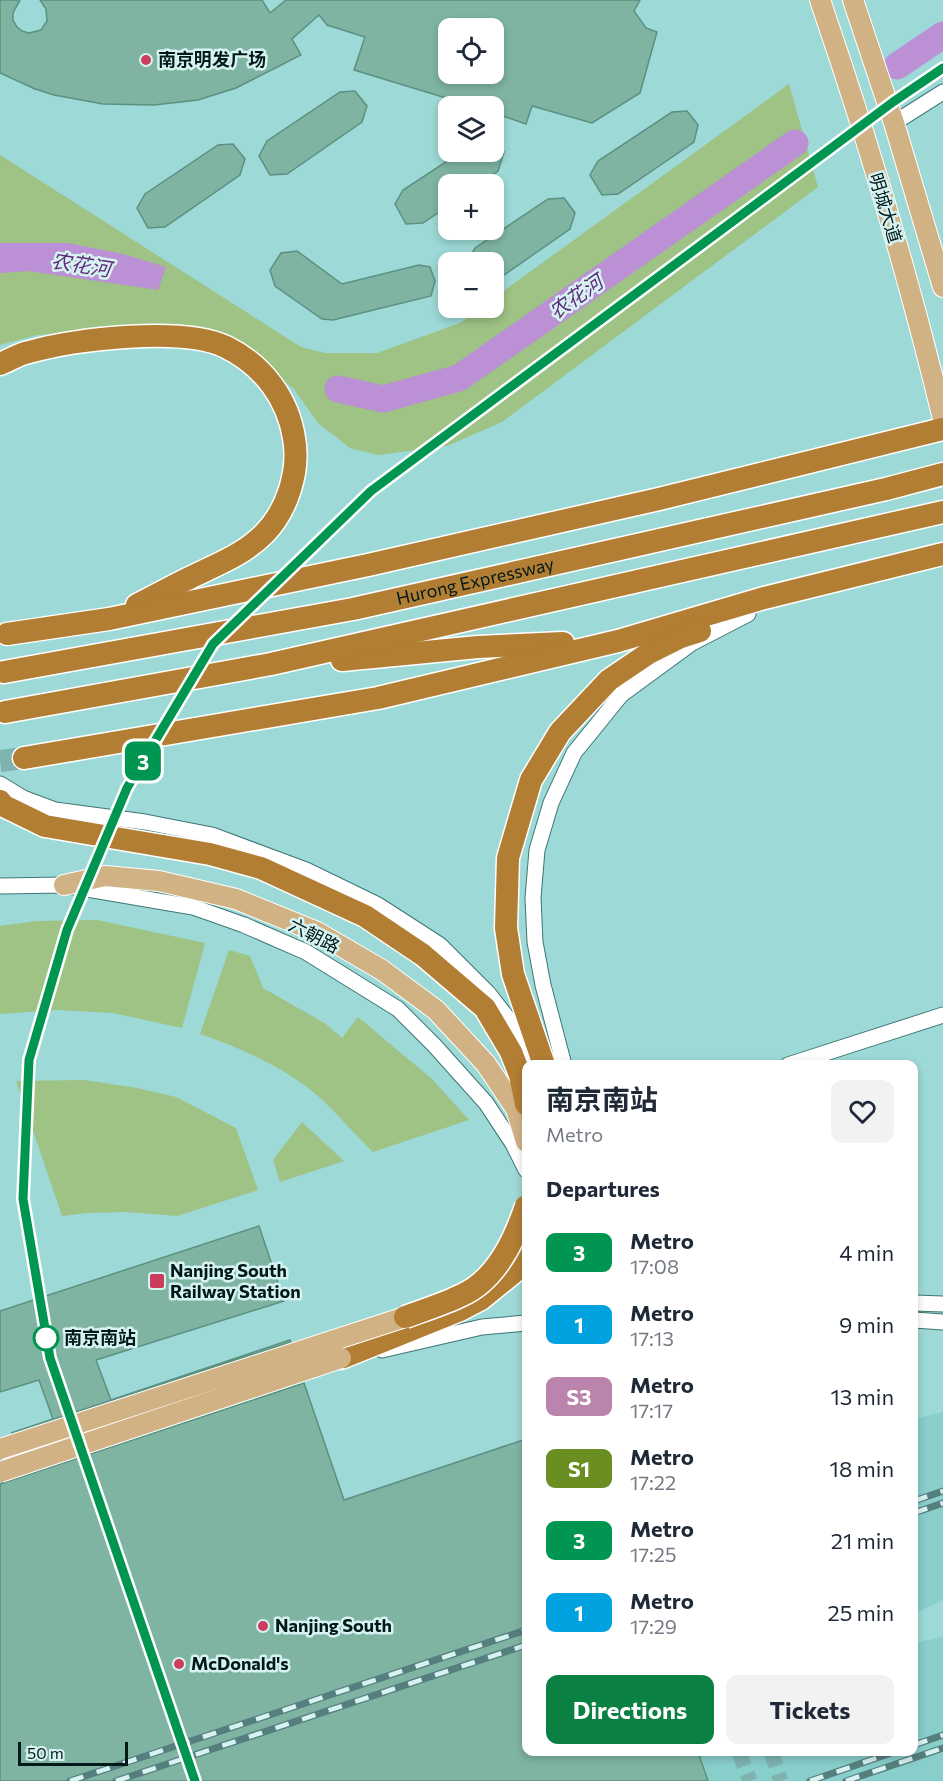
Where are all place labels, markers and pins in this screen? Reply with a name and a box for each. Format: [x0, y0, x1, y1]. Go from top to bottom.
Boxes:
place label: 南京明发广场 [158, 48, 266, 70]
marker: 南京明发广场 [139, 53, 153, 67]
place label: Nanjing South Railway Station [170, 1259, 301, 1302]
marker: Nanjing South Railway Station [148, 1272, 166, 1290]
marker: 南京南站 [33, 1325, 59, 1351]
place label: 南京南站 [64, 1326, 136, 1348]
place label: Nanjing South [275, 1614, 392, 1636]
marker: Nanjing South [256, 1619, 270, 1633]
place label: McDonald's [191, 1652, 289, 1674]
marker: McDonald's [172, 1657, 186, 1671]

